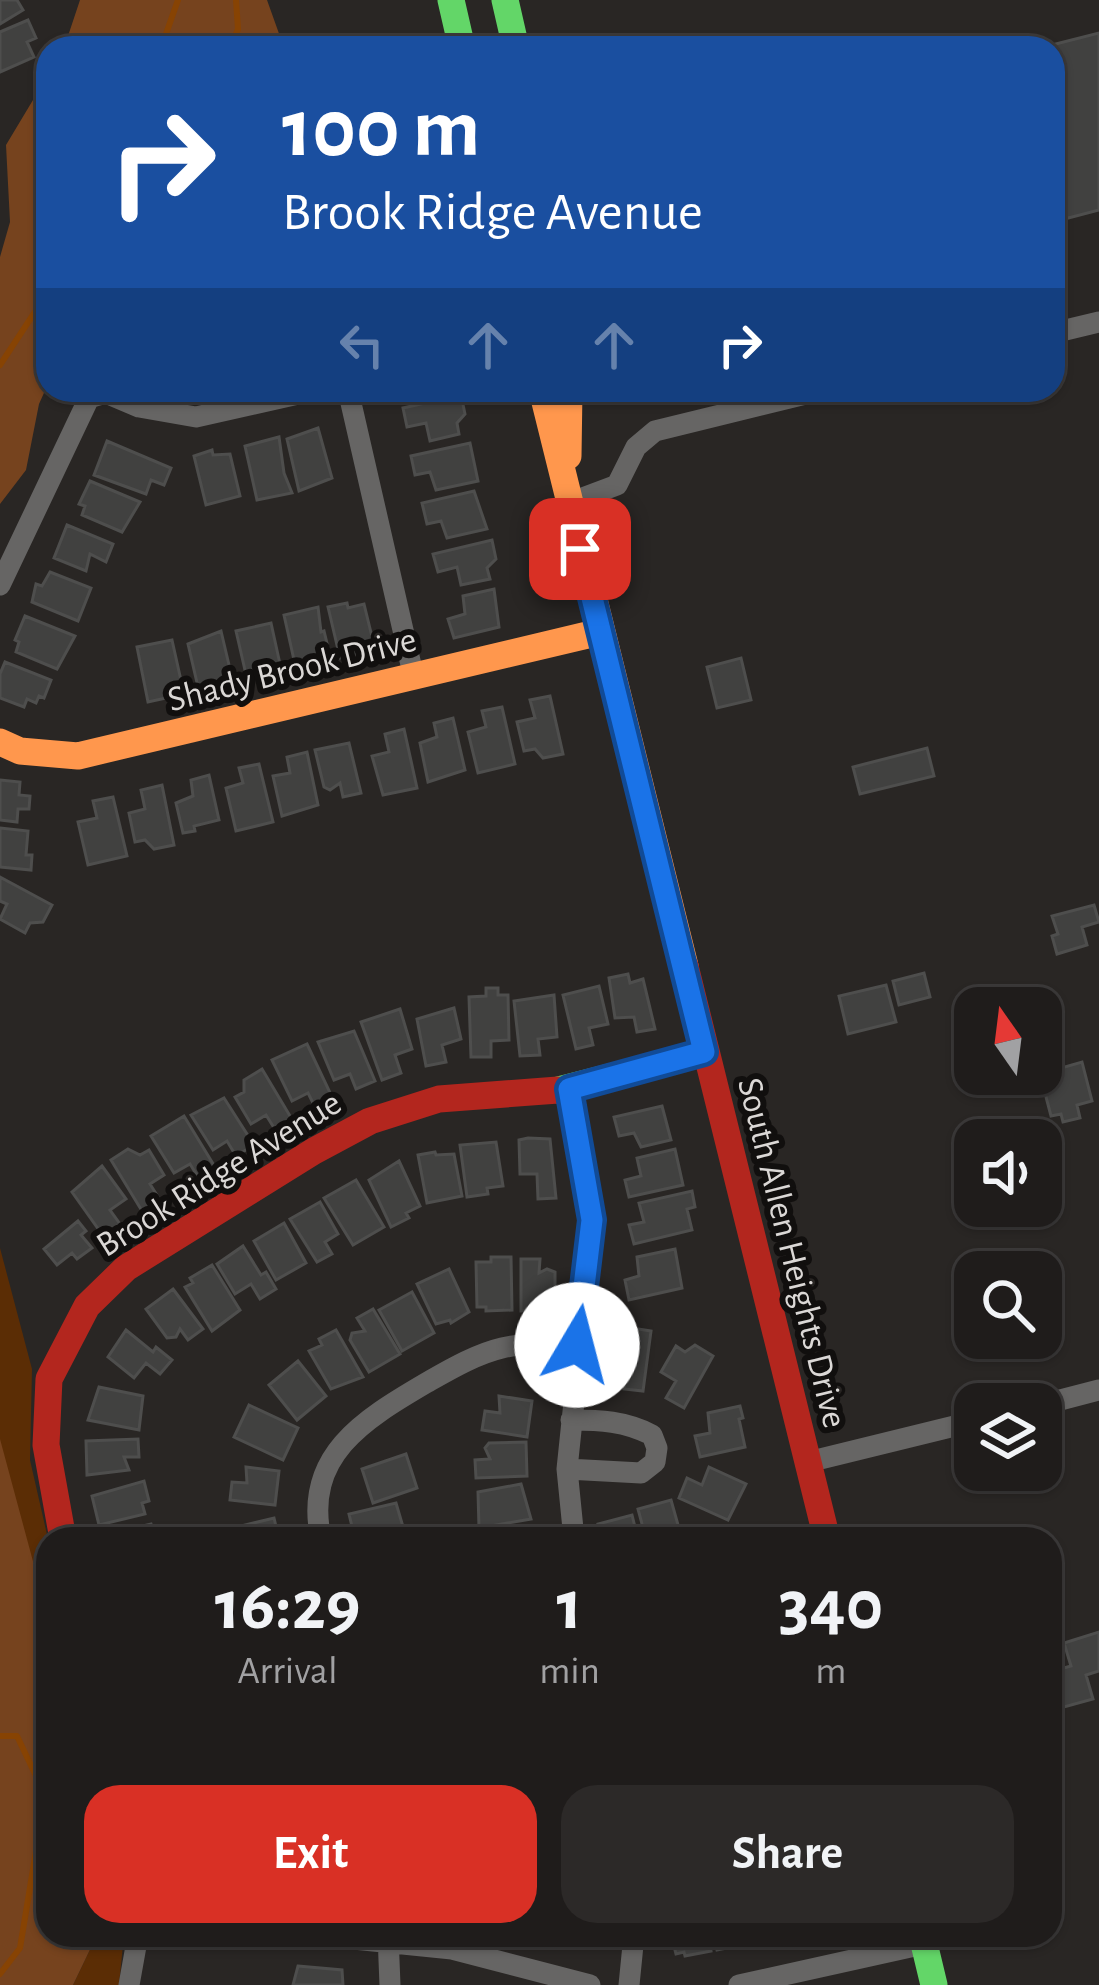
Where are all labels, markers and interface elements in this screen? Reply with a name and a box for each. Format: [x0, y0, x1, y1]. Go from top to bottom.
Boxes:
icon: right [84, 84, 240, 240]
text: 100 m [282, 88, 480, 172]
text: Brook Ridge Avenue [282, 186, 703, 240]
icon: left [329, 312, 395, 378]
icon: ahead [455, 312, 521, 378]
icon: ahead [581, 312, 647, 378]
icon: right [707, 312, 773, 378]
pin [529, 498, 631, 600]
icon: arrive [547, 516, 613, 582]
street label: Shady Brook Drive [164, 622, 420, 718]
north arrow [954, 987, 1062, 1095]
map controls [954, 987, 1062, 1491]
street label: South Allen Heights Drive [731, 1074, 853, 1432]
street label: Brook Ridge Avenue [90, 1084, 348, 1264]
button: sound [954, 1119, 1062, 1227]
button: search [954, 1251, 1062, 1359]
position arrow [514, 1282, 640, 1408]
button: layers [954, 1383, 1062, 1491]
text: 16:29 [215, 1570, 361, 1642]
text: 1 [557, 1570, 583, 1642]
text: 340 [779, 1570, 883, 1642]
text: Arrival [237, 1652, 338, 1691]
text: min [539, 1652, 600, 1691]
text: m [815, 1652, 847, 1691]
button: Exit [84, 1785, 537, 1923]
button: Share [561, 1785, 1014, 1923]

